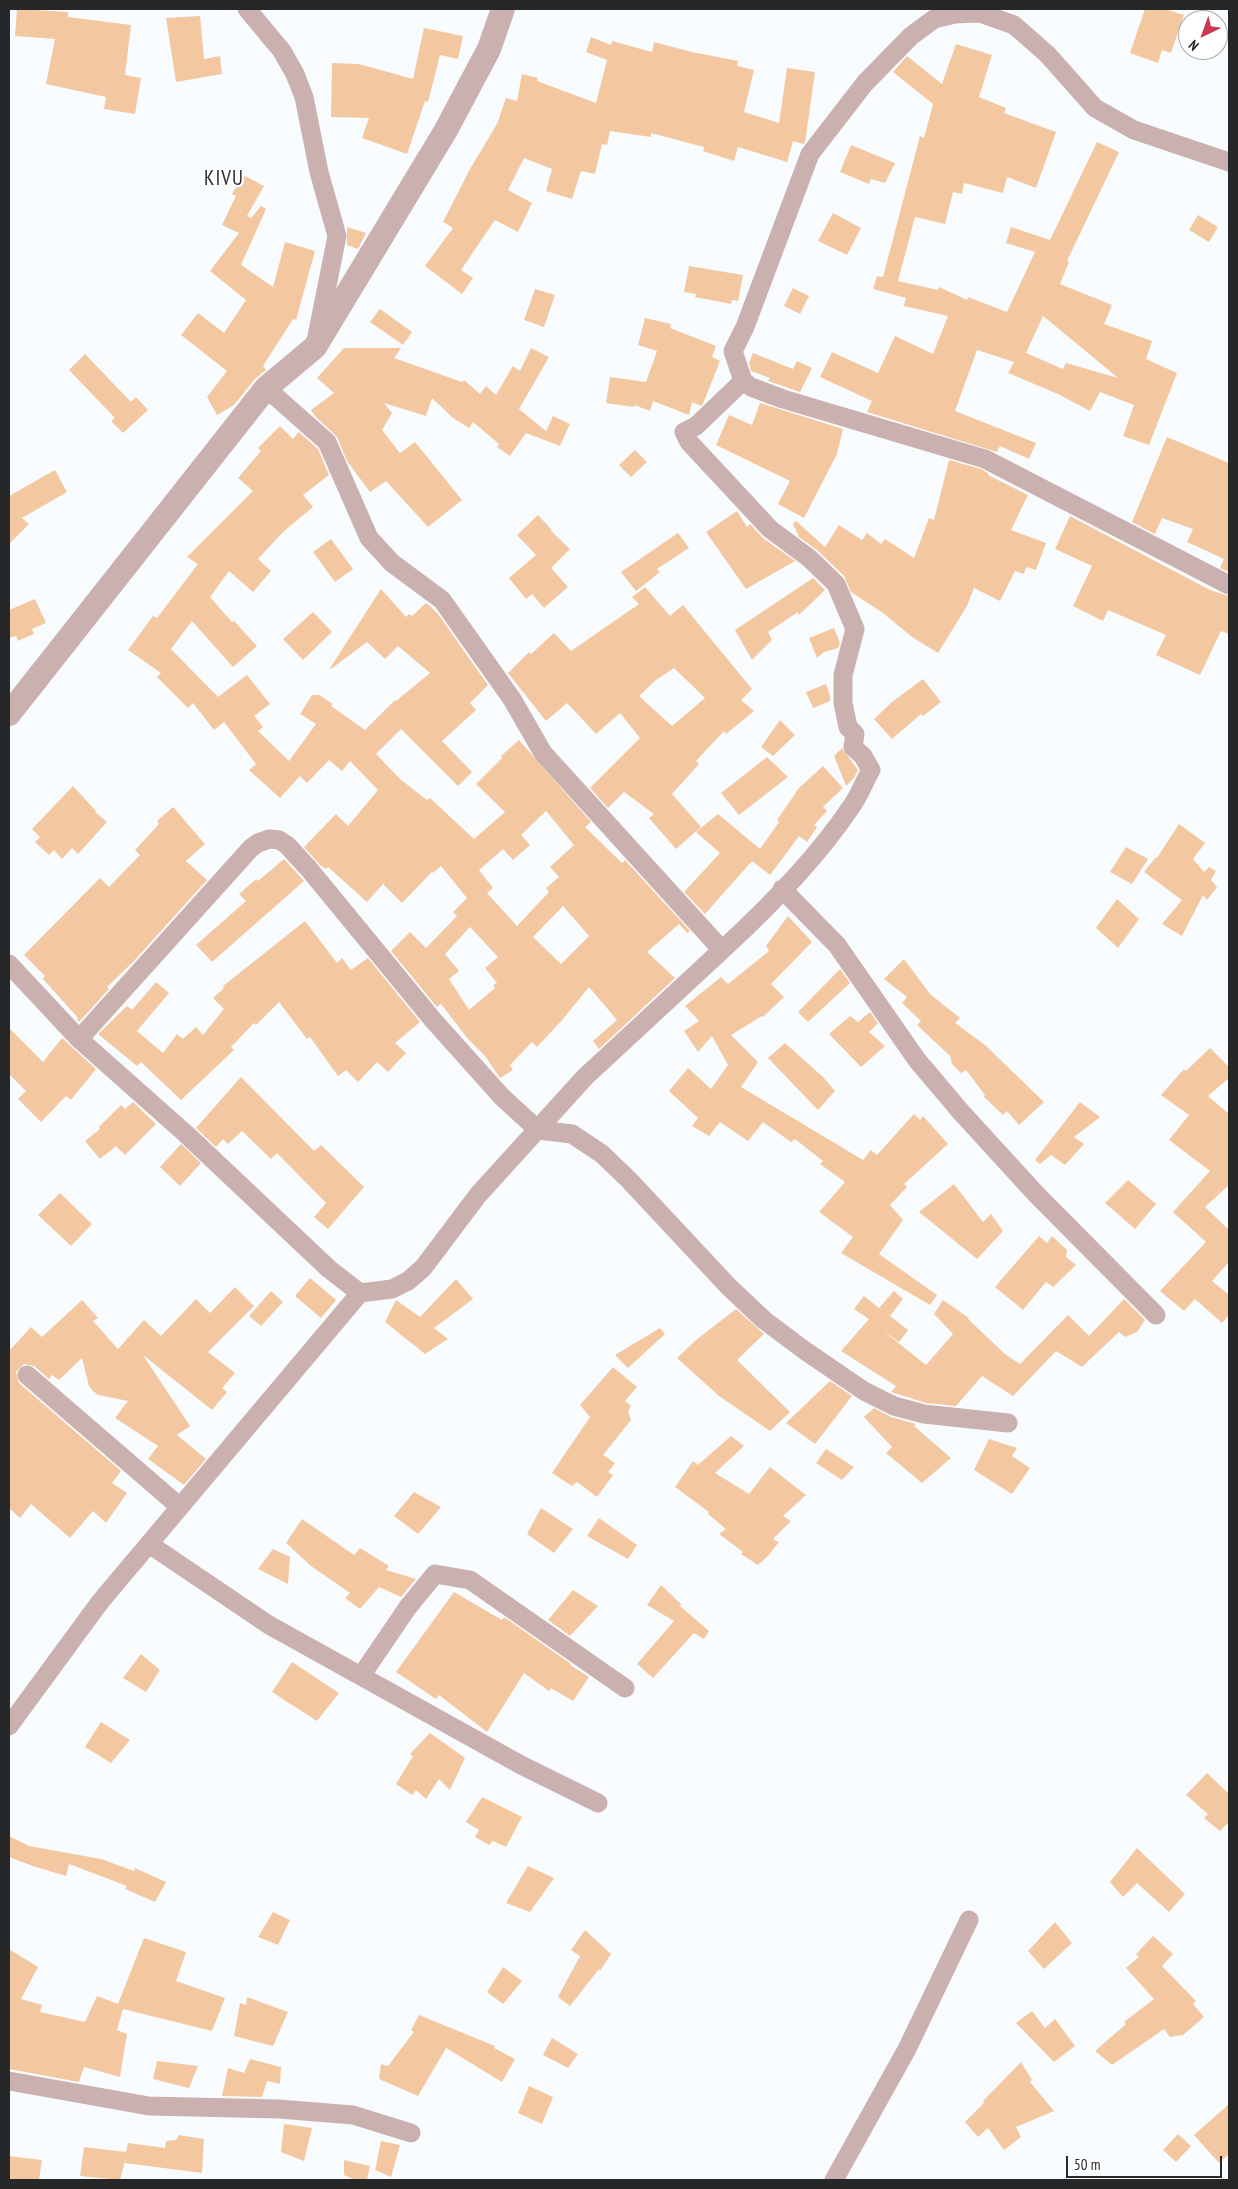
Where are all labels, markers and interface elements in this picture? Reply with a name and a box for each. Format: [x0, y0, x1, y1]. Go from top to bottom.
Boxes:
north arrow [1178, 10, 1228, 60]
text: N [1185, 36, 1202, 55]
district label: KIVU [204, 166, 244, 192]
scale bar [1068, 2146, 1224, 2178]
text: 50 m [1074, 2155, 1100, 2174]

